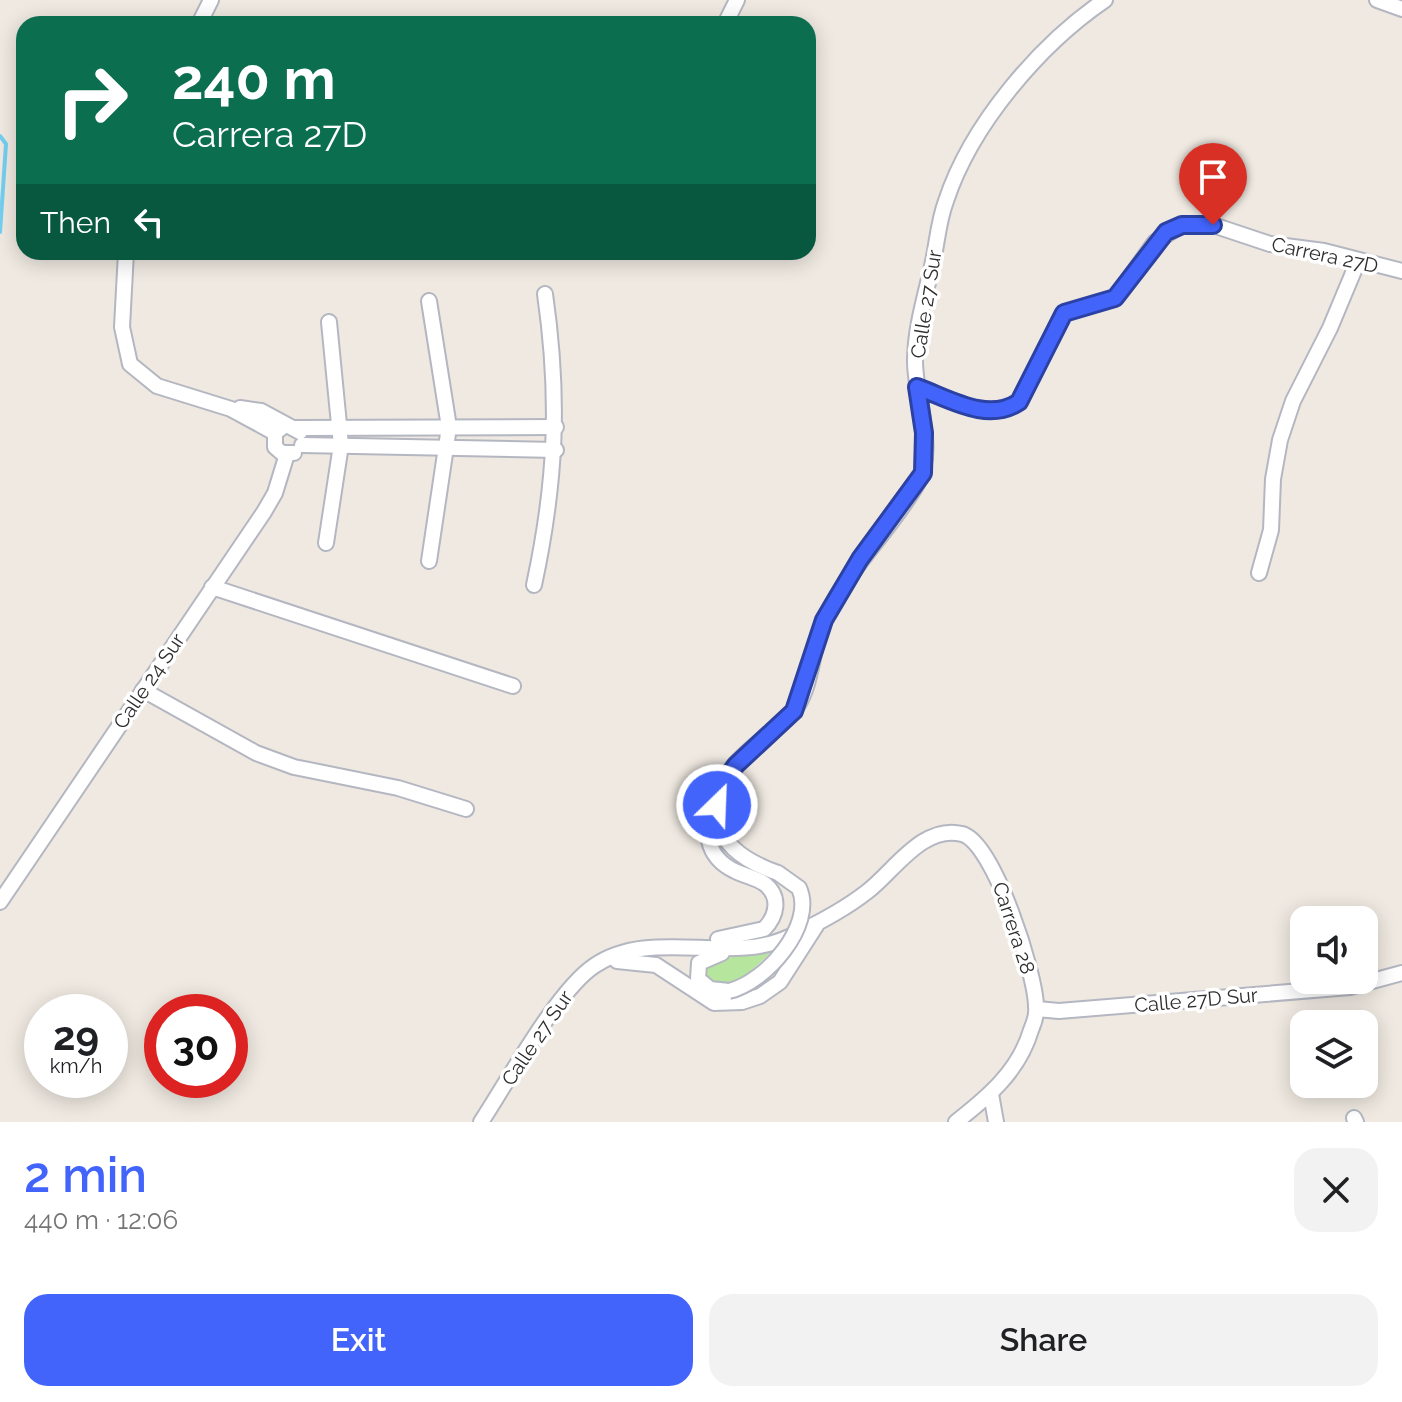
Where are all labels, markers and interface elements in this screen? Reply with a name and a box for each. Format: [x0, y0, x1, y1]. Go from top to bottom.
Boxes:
text: 240 m [172, 46, 336, 112]
icon: right [40, 48, 144, 152]
text: Carrera 27D [172, 113, 367, 155]
pin [1179, 143, 1247, 225]
icon: arrive [1191, 155, 1235, 199]
icon: left [127, 200, 171, 244]
text: Then [40, 205, 111, 240]
street label: Carrera 27D [1269, 232, 1381, 278]
street label: Calle 27 Sur [906, 248, 946, 360]
street label: Calle 24 Sur [108, 629, 190, 733]
position arrow [675, 763, 759, 847]
street label: Carrera 28 [988, 879, 1040, 977]
map controls [1290, 906, 1378, 1098]
button: sound [1290, 906, 1378, 994]
street label: Calle 27D Sur [1133, 983, 1259, 1017]
street label: Calle 27 Sur [496, 986, 578, 1090]
speed limit sign: 30 [144, 994, 248, 1098]
button: layers [1290, 1010, 1378, 1098]
text: 29 [53, 1012, 99, 1059]
text: km/h [50, 1054, 102, 1078]
text: 2 min [24, 1147, 147, 1203]
button: close [1294, 1148, 1378, 1232]
text: 440 m · 12:06 [24, 1205, 178, 1235]
button: Exit [24, 1294, 693, 1386]
button: Share [709, 1294, 1378, 1386]

